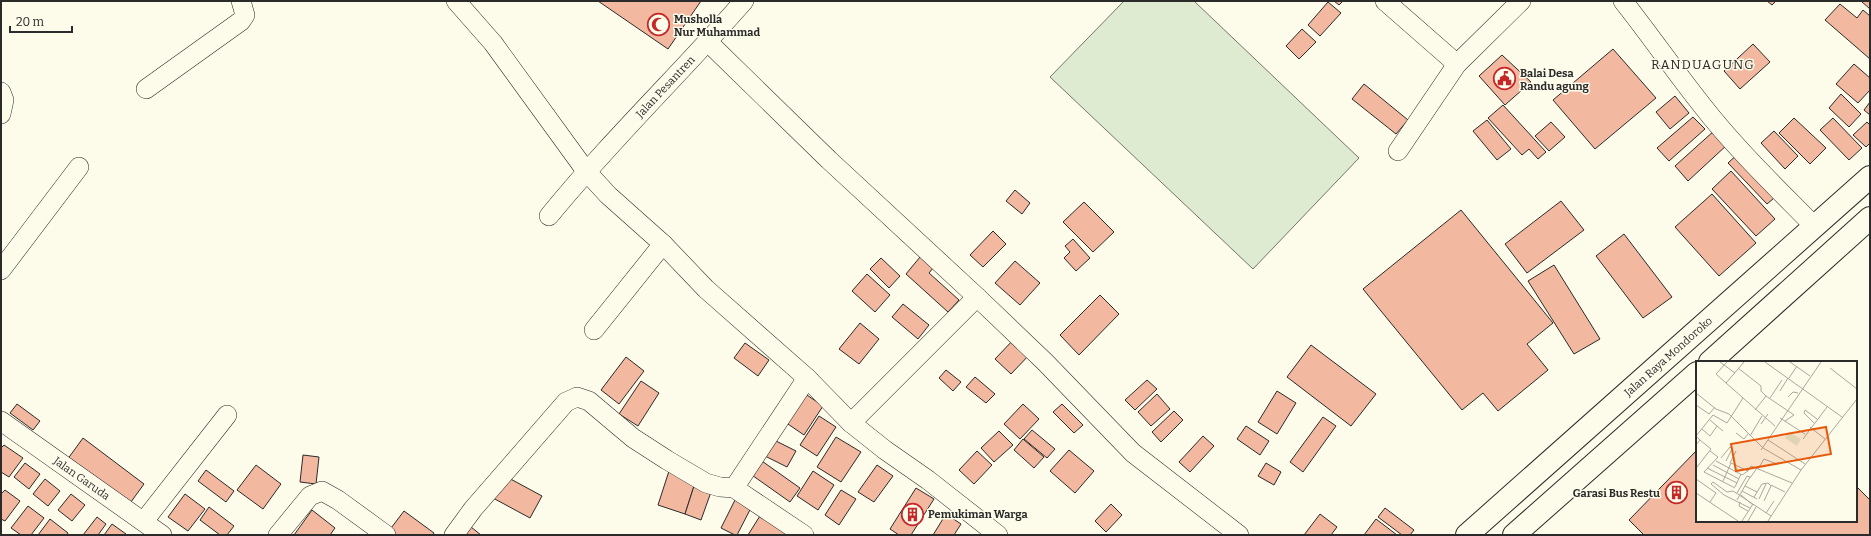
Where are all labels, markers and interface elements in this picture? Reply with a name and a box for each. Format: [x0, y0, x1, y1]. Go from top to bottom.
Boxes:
scale bar [10, 8, 72, 34]
mosque icon: Musholla Nur Muhammad [646, 12, 672, 38]
place label: Musholla Nur Muhammad [674, 13, 760, 39]
text: 20 m [16, 15, 45, 29]
street label: Jalan Pesantren [632, 53, 697, 121]
district label: RANDUAGUNG [1651, 57, 1755, 72]
public building icon: Balai Desa Randu agung [1492, 66, 1518, 92]
place label: Balai Desa Randu agung [1520, 67, 1590, 93]
street label: Jalan Raya Mondoroko [1621, 314, 1715, 399]
inset map [1696, 361, 1857, 522]
street label: Jalan Garuda [50, 453, 112, 503]
building icon: Garasi Bus Restu [1663, 480, 1689, 506]
place label: Garasi Bus Restu [1573, 487, 1660, 500]
building icon: Pemukiman Warga [899, 501, 925, 527]
place label: Pemukiman Warga [928, 508, 1029, 521]

